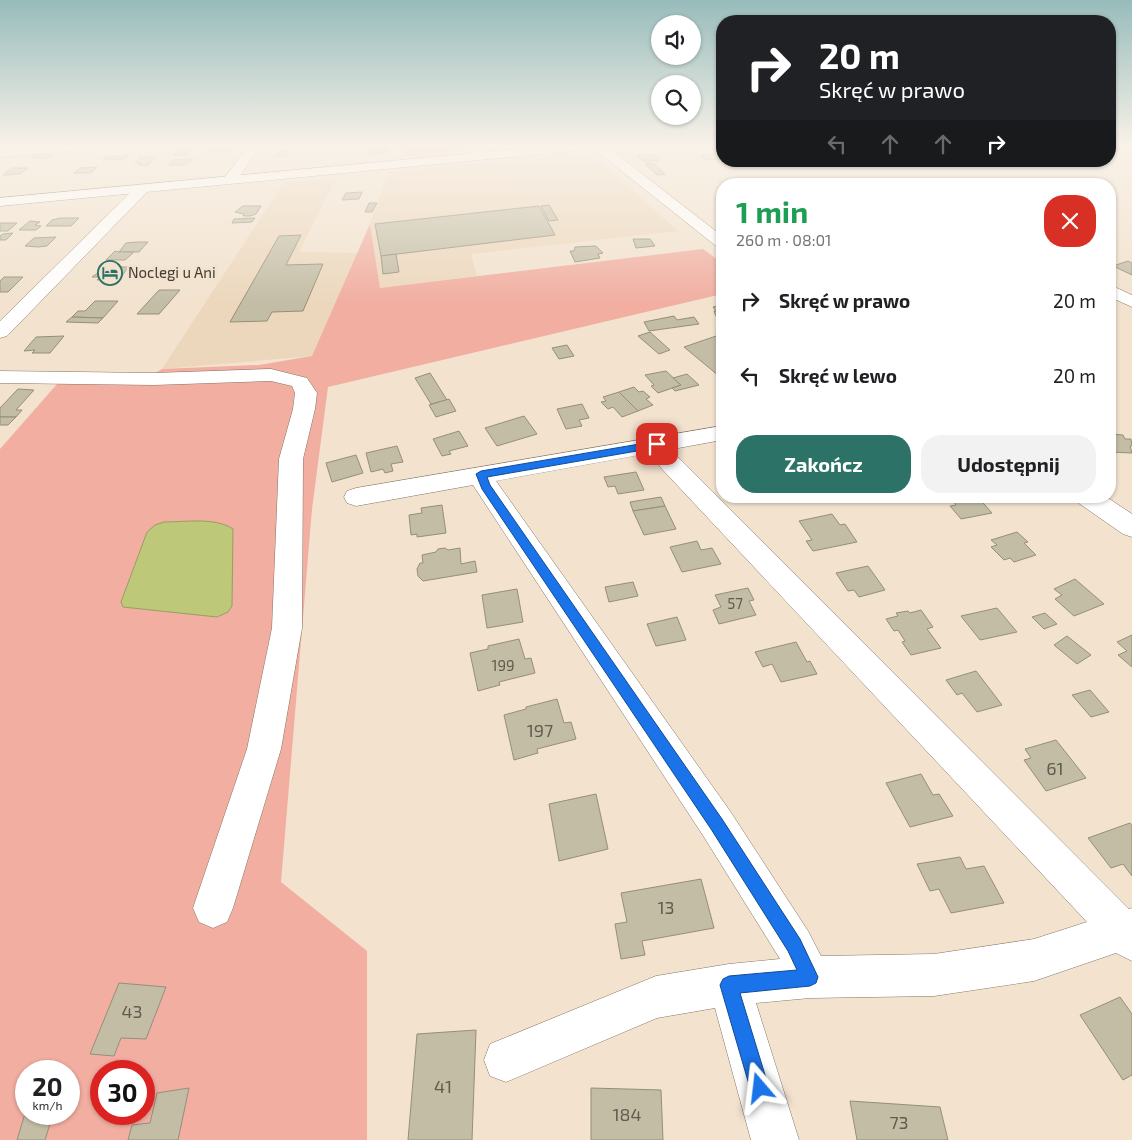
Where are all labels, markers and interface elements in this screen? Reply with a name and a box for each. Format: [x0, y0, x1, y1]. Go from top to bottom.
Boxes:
map controls [651, 15, 701, 125]
button: sound [651, 15, 701, 65]
text: 20 m [819, 34, 900, 76]
icon: right [736, 35, 801, 100]
button: search [651, 75, 701, 125]
text: Skręć w prawo [819, 76, 965, 102]
icon: left [823, 130, 851, 158]
icon: ahead [876, 130, 904, 158]
icon: ahead [929, 130, 957, 158]
icon: right [982, 130, 1010, 158]
text: 1 min [736, 193, 808, 229]
button: close [1044, 195, 1096, 247]
text: 260 m · 08:01 [736, 230, 831, 249]
hotel icon: Noclegi u Ani [97, 260, 123, 286]
place label: Noclegi u Ani [128, 263, 216, 281]
icon: right [736, 287, 764, 315]
text: Skręć w prawo [779, 289, 910, 312]
text: 20 m [1053, 289, 1096, 312]
icon: left [736, 362, 764, 390]
text: Skręć w lewo [779, 364, 897, 387]
text: 20 m [1053, 364, 1096, 387]
pin [636, 423, 678, 465]
icon: arrive [643, 430, 671, 458]
button: Zakończ [736, 435, 911, 493]
button: Udostępnij [921, 435, 1096, 493]
house number: 57 [727, 594, 743, 612]
house number: 199 [491, 656, 515, 674]
house number: 197 [527, 719, 553, 741]
house number: 61 [1046, 757, 1064, 779]
house number: 13 [657, 896, 675, 918]
house number: 43 [121, 1000, 143, 1022]
speed limit sign: 30 [90, 1060, 155, 1125]
position arrow [733, 1061, 785, 1113]
text: 20 [32, 1071, 63, 1101]
house number: 41 [434, 1075, 452, 1097]
text: km/h [33, 1098, 62, 1112]
house number: 184 [612, 1103, 642, 1125]
house number: 73 [889, 1111, 909, 1133]

